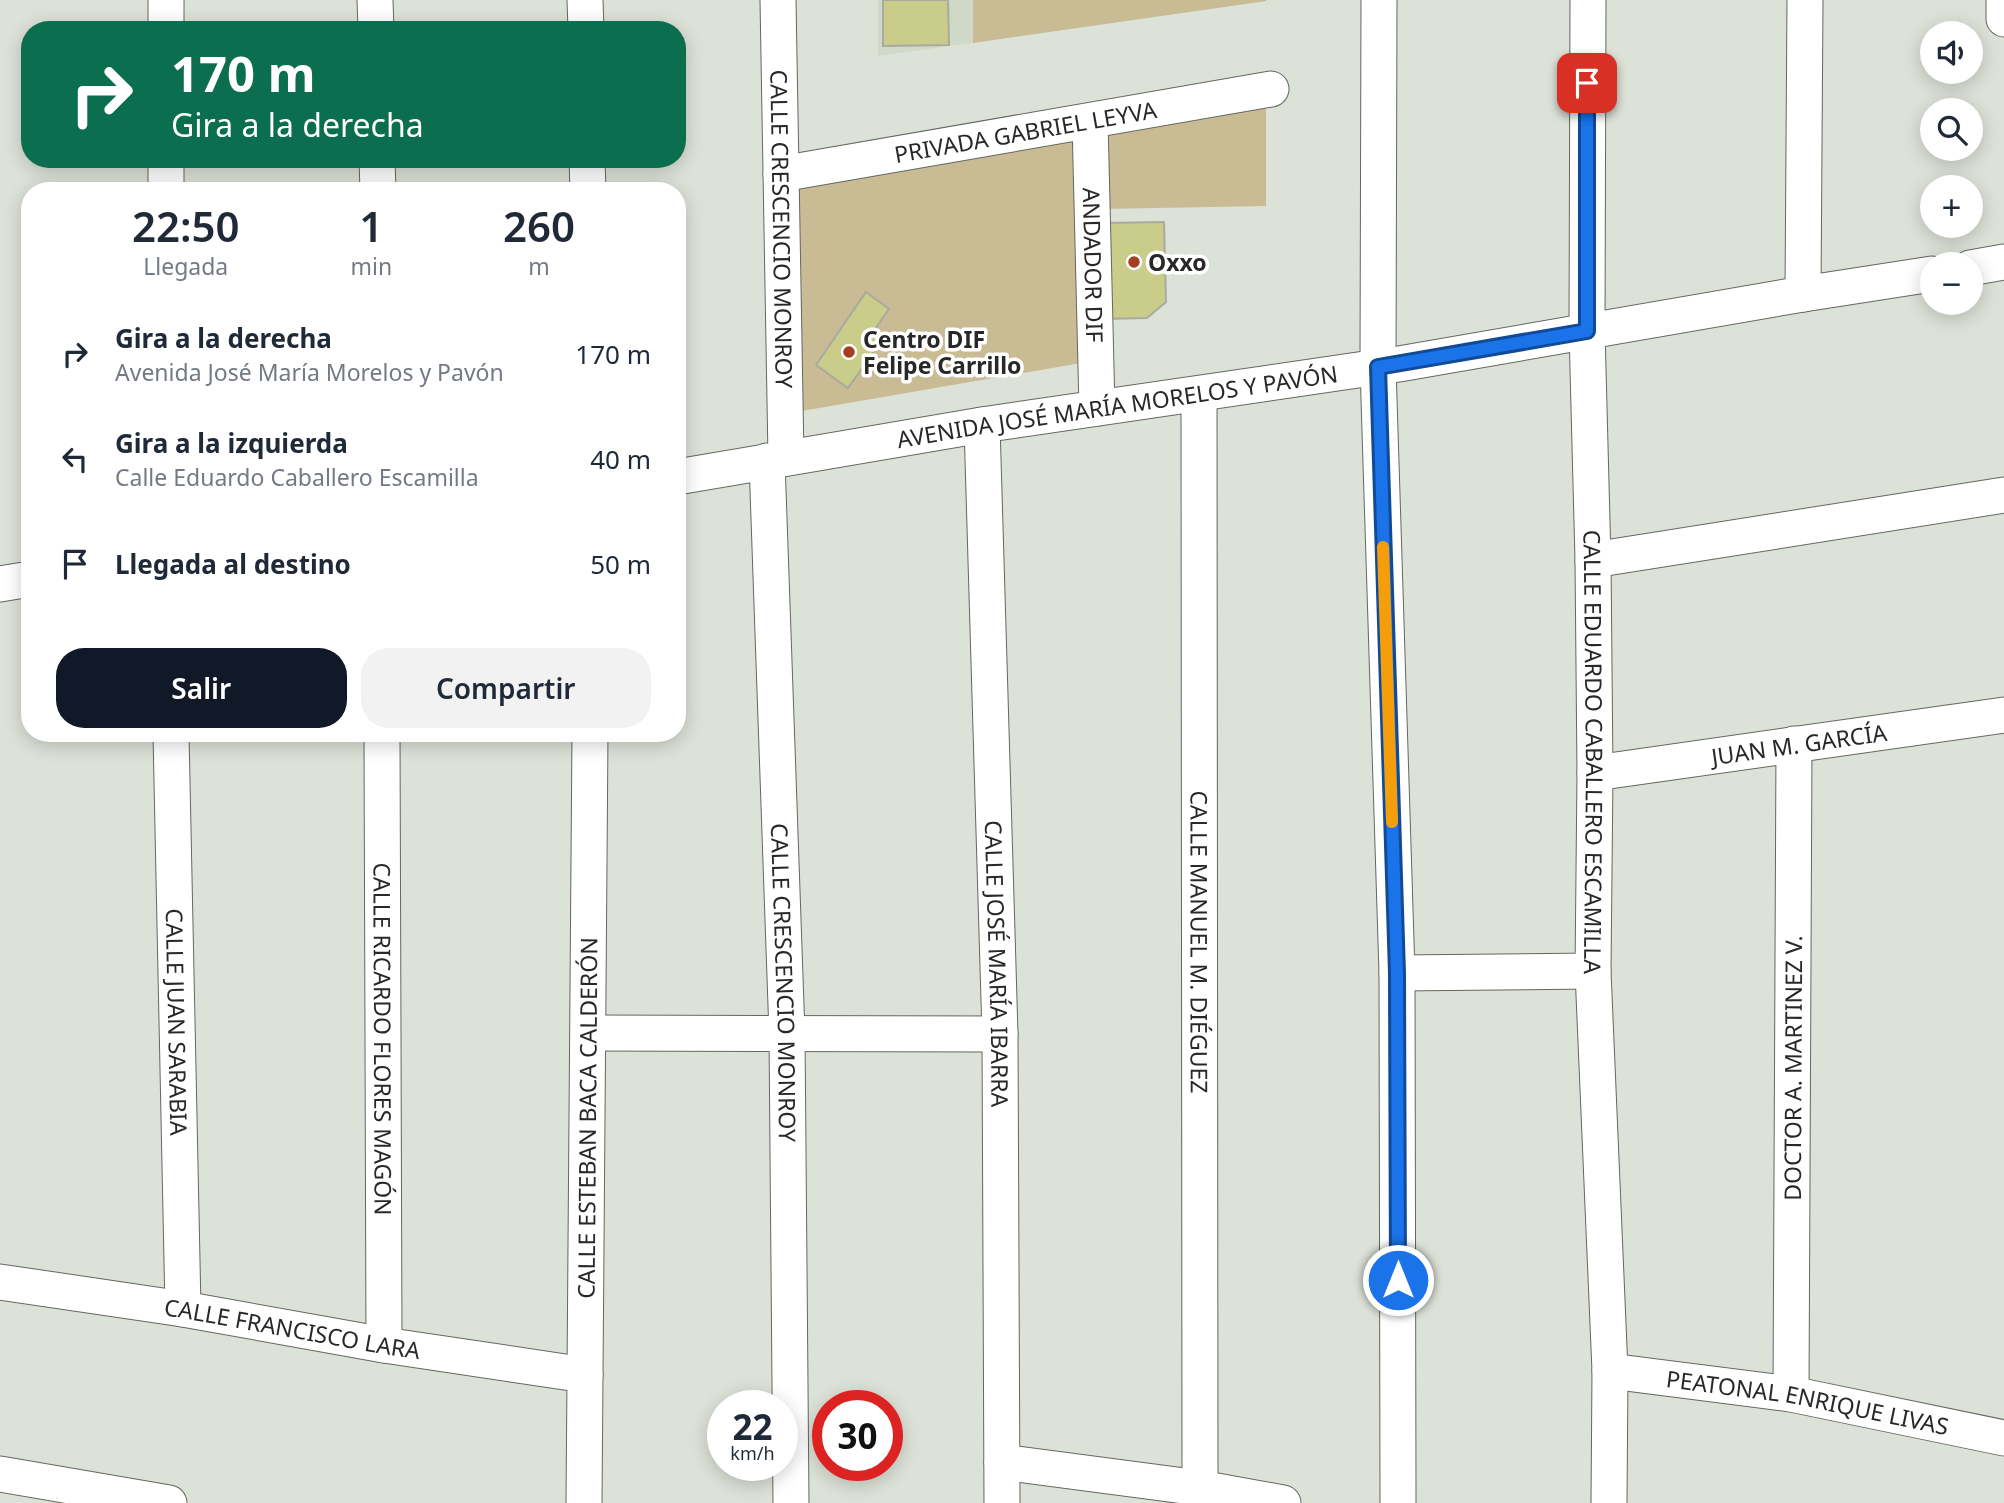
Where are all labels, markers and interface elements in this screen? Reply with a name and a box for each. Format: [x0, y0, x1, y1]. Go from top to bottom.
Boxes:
map controls [1920, 21, 1983, 315]
button: sound [1920, 21, 1983, 84]
text: 170 m [171, 40, 316, 106]
icon: right [56, 49, 147, 140]
pin [1557, 53, 1617, 113]
icon: arrive [1568, 64, 1606, 102]
street label: CALLE CRESCENCIO MONROY [763, 69, 801, 390]
street label: PRIVADA GABRIEL LEYVA [892, 93, 1159, 170]
button: search [1920, 98, 1983, 161]
text: Gira a la derecha [171, 103, 424, 146]
button: + [1920, 175, 1983, 238]
street label: ANDADOR DIF [1076, 187, 1111, 343]
text: 22:50 [132, 197, 240, 254]
text: 1 [359, 197, 383, 254]
text: 260 [503, 197, 575, 254]
place label: Oxxo [1148, 246, 1207, 278]
text: Llegada [143, 250, 228, 282]
text: min [350, 250, 392, 282]
text: m [528, 250, 550, 282]
button: − [1920, 252, 1983, 315]
marker: Oxxo [1126, 254, 1142, 270]
text: Gira a la derecha [115, 320, 332, 356]
place label: Centro DIF Felipe Carrillo [863, 323, 1021, 381]
icon: right [56, 335, 94, 373]
text: 170 m [575, 336, 651, 372]
marker: Centro DIF Felipe Carrillo [841, 344, 857, 360]
text: Avenida José María Morelos y Pavón [115, 356, 504, 388]
street label: AVENIDA JOSÉ MARÍA MORELOS Y PAVÓN [894, 357, 1340, 455]
text: Gira a la izquierda [115, 425, 348, 461]
icon: left [56, 440, 94, 478]
text: 40 m [590, 441, 651, 477]
text: Calle Eduardo Caballero Escamilla [115, 461, 479, 493]
street label: CALLE EDUARDO CABALLERO ESCAMILLA [1576, 529, 1611, 975]
icon: arrive [56, 545, 94, 583]
text: Llegada al destino [115, 546, 351, 582]
text: 50 m [590, 546, 651, 582]
button: Salir [56, 648, 347, 728]
button: Compartir [361, 648, 651, 728]
street label: JUAN M. GARCÍA [1707, 716, 1889, 773]
street label: CALLE MANUEL M. DIÉGUEZ [1183, 791, 1216, 1093]
street label: CALLE JOSÉ MARÍA IBARRA [978, 820, 1016, 1108]
street label: CALLE CRESCENCIO MONROY [764, 823, 804, 1143]
street label: CALLE RICARDO FLORES MAGÓN [366, 862, 400, 1216]
street label: CALLE JUAN SARABIA [159, 908, 195, 1136]
street label: DOCTOR A. MARTINEZ V. [1776, 935, 1809, 1201]
street label: CALLE ESTEBAN BACA CALDERÓN [570, 937, 604, 1299]
position arrow [1361, 1243, 1435, 1317]
street label: CALLE FRANCISCO LARA [162, 1290, 423, 1366]
street label: PEATONAL ENRIQUE LIVAS [1664, 1362, 1952, 1442]
speed limit sign: 30 [812, 1390, 903, 1481]
text: 22 [732, 1403, 773, 1450]
text: km/h [730, 1441, 775, 1465]

